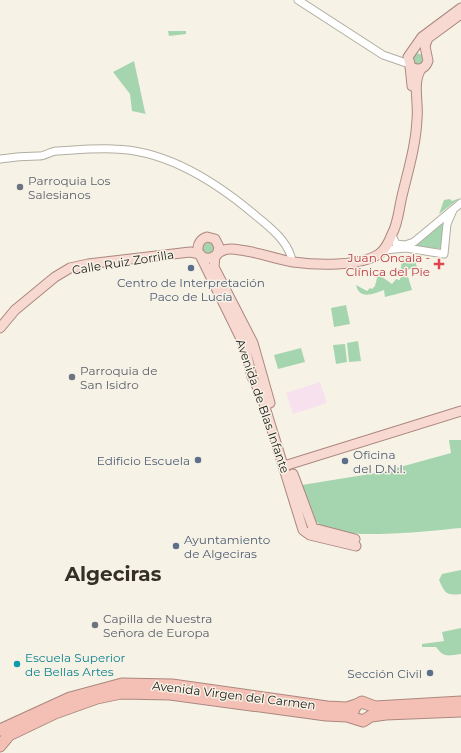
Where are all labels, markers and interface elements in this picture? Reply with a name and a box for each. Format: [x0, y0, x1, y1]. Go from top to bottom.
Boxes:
place label: Parroquia Los Salesianos [28, 173, 111, 202]
marker: Parroquia Los Salesianos [15, 182, 25, 192]
street label: Calle Ruiz Zorrilla [71, 247, 175, 277]
place label: Juan Oncala - Clínica del Pie [346, 250, 430, 279]
marker: Juan Oncala - Clínica del Pie [433, 258, 445, 270]
marker: Centro de Interpretación Paco de Lucía [186, 263, 196, 273]
place label: Centro de Interpretación Paco de Lucía [117, 275, 265, 304]
street label: Avenida de Blas Infante [233, 337, 293, 475]
place label: Parroquia de San Isidro [80, 363, 157, 392]
marker: Parroquia de San Isidro [67, 372, 77, 382]
place label: Oficina del D.N.I. [353, 447, 405, 476]
place label: Edificio Escuela [97, 453, 190, 468]
marker: Edificio Escuela [193, 455, 203, 465]
marker: Oficina del D.N.I. [340, 456, 350, 466]
place label: Ayuntamiento de Algeciras [184, 532, 270, 561]
marker: Ayuntamiento de Algeciras [171, 541, 181, 551]
district label: Algeciras [64, 562, 162, 586]
place label: Capilla de Nuestra Señora de Europa [103, 611, 212, 640]
marker: Capilla de Nuestra Señora de Europa [90, 620, 100, 630]
place label: Escuela Superior de Bellas Artes [25, 650, 126, 679]
marker: Escuela Superior de Bellas Artes [12, 659, 22, 669]
place label: Sección Civil [347, 666, 422, 681]
marker: Sección Civil [425, 668, 435, 678]
street label: Avenida Virgen del Carmen [151, 678, 317, 712]

